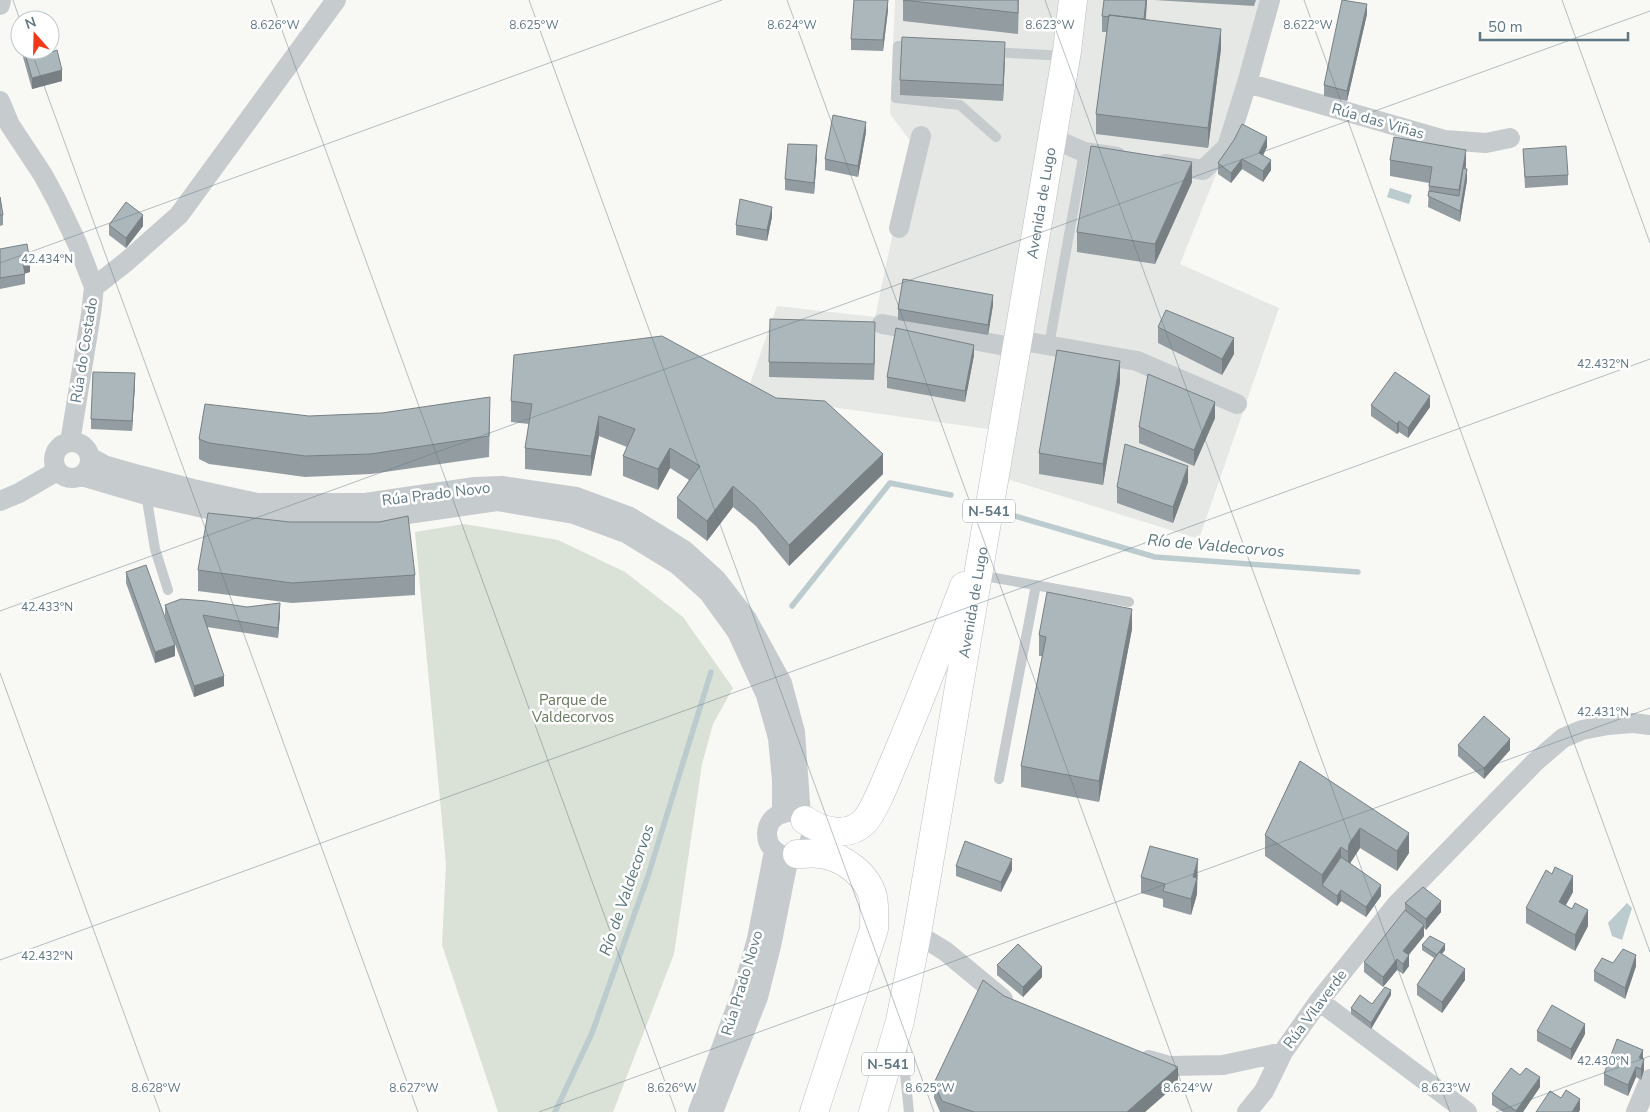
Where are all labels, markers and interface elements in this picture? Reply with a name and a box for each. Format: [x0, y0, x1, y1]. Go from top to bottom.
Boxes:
north arrow [10, 10, 60, 60]
scale bar [1480, 10, 1628, 42]
text: N [23, 13, 39, 34]
text: 8.626°W [250, 17, 300, 33]
text: 8.625°W [509, 17, 559, 33]
text: 8.624°W [767, 17, 817, 33]
text: 8.623°W [1025, 17, 1075, 33]
text: 8.622°W [1283, 17, 1333, 33]
text: 50 m [1488, 17, 1523, 37]
street label: Rúa das Viñas [1329, 98, 1427, 144]
street label: Avenida de Lugo [1022, 146, 1060, 260]
text: 42.434°N [21, 251, 73, 267]
street label: Rúa do Costado [66, 296, 102, 404]
text: 42.432°N [1577, 356, 1629, 372]
street label: Rúa Prado Novo [381, 477, 491, 511]
road number: N-541 [963, 500, 1015, 522]
water label: Río de Valdecorvos [1147, 529, 1286, 563]
street label: Avenida de Lugo [954, 545, 993, 660]
text: 42.433°N [21, 599, 73, 615]
park label: Parque de Valdecorvos [531, 690, 614, 727]
text: 42.431°N [1577, 704, 1629, 720]
water label: Río de Valdecorvos [594, 821, 660, 959]
street label: Rúa Prado Novo [716, 928, 768, 1038]
text: 42.432°N [21, 948, 73, 964]
street label: Rúa Vilaverde [1279, 965, 1351, 1053]
road number: N-541 [862, 1052, 914, 1076]
text: 42.430°N [1577, 1053, 1629, 1069]
text: 8.628°W [131, 1080, 181, 1096]
text: 8.627°W [389, 1080, 439, 1096]
text: 8.626°W [647, 1080, 697, 1096]
text: 8.625°W [905, 1080, 955, 1096]
text: 8.624°W [1163, 1080, 1213, 1096]
text: 8.623°W [1421, 1080, 1471, 1096]

